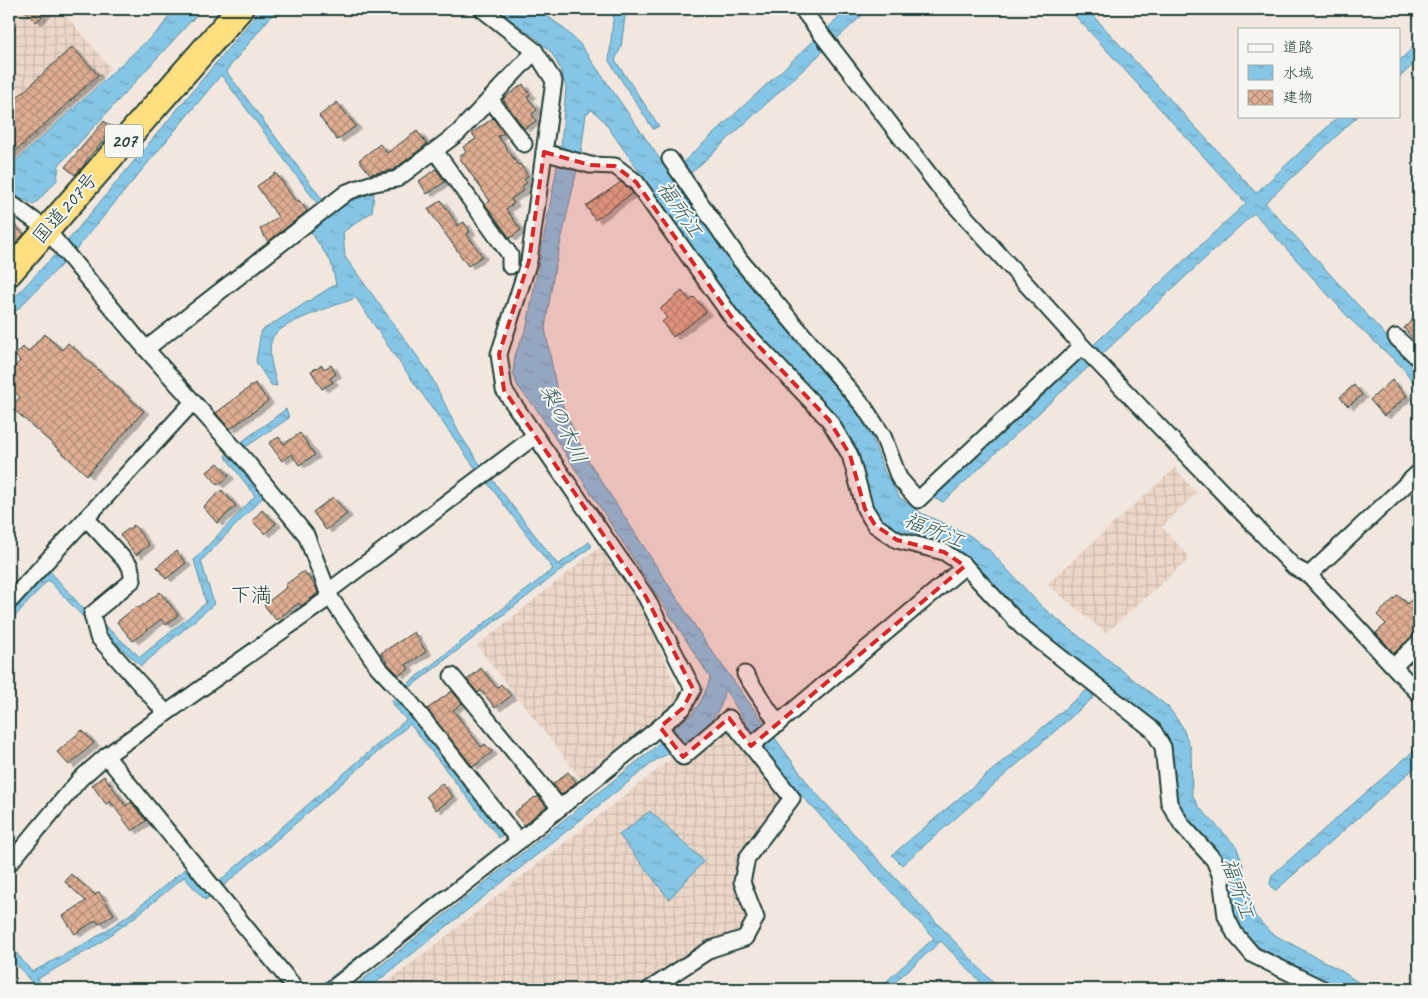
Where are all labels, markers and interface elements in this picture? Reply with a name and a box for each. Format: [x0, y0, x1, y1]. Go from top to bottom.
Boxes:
legend [1238, 28, 1400, 118]
text: 道路 [1283, 38, 1313, 57]
text: 水域 [1283, 64, 1313, 83]
text: 建物 [1283, 88, 1313, 107]
road number: 207 [105, 124, 143, 158]
street label: 国道207号 [27, 167, 103, 249]
water label: 福所江 [652, 176, 709, 243]
water label: 梨の木川 [535, 380, 593, 468]
water label: 福所江 [900, 506, 969, 554]
district label: 下満 [230, 582, 272, 608]
water label: 福所江 [1215, 854, 1261, 923]

